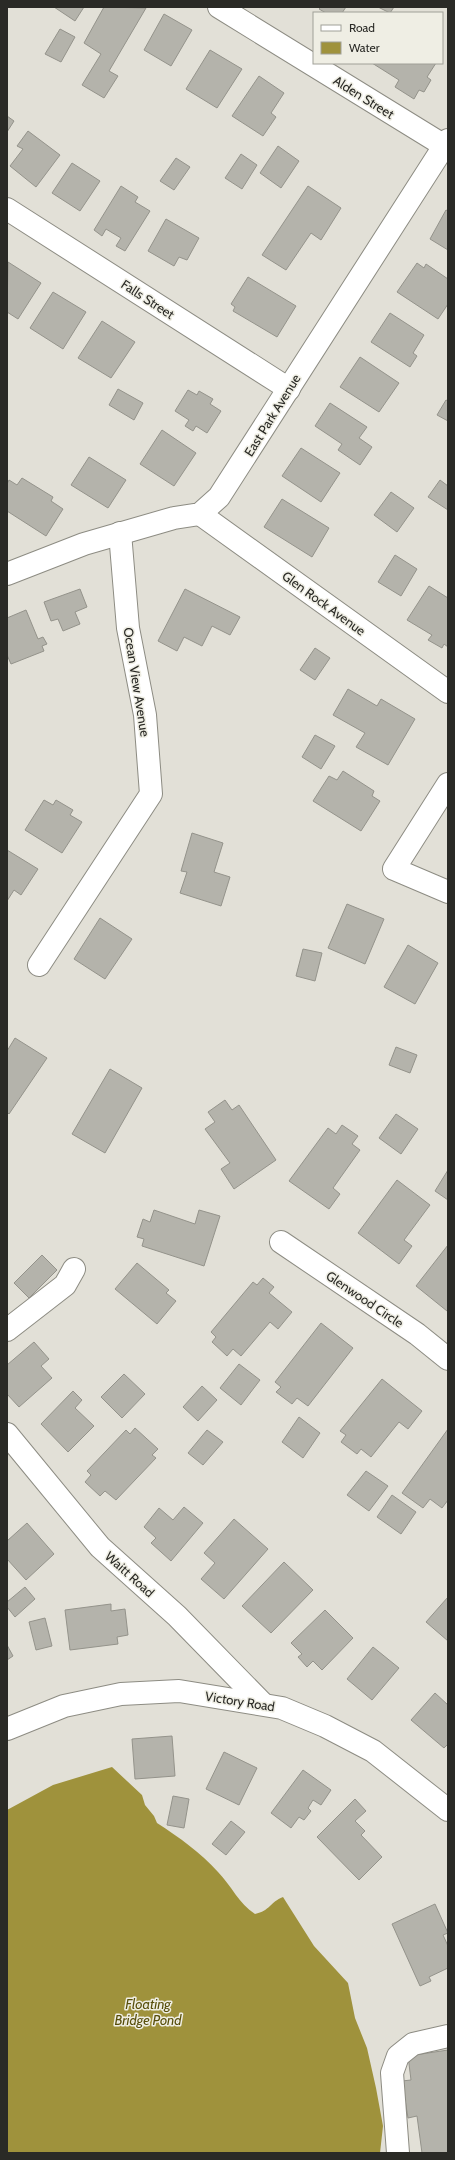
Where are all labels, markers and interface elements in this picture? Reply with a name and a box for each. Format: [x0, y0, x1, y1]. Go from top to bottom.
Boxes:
legend [313, 12, 443, 64]
text: Road [349, 20, 375, 35]
text: Water [349, 40, 380, 55]
street label: Alden Street [331, 72, 398, 122]
street label: Falls Street [118, 276, 178, 322]
street label: East Park Avenue [240, 371, 304, 459]
street label: Glen Rock Avenue [279, 567, 369, 639]
street label: Ocean View Avenue [120, 626, 154, 738]
street label: Glenwood Circle [323, 1267, 407, 1331]
street label: Waitt Road [102, 1548, 158, 1600]
street label: Victory Road [204, 1688, 276, 1714]
water label: Floating Bridge Pond [114, 1995, 182, 2029]

